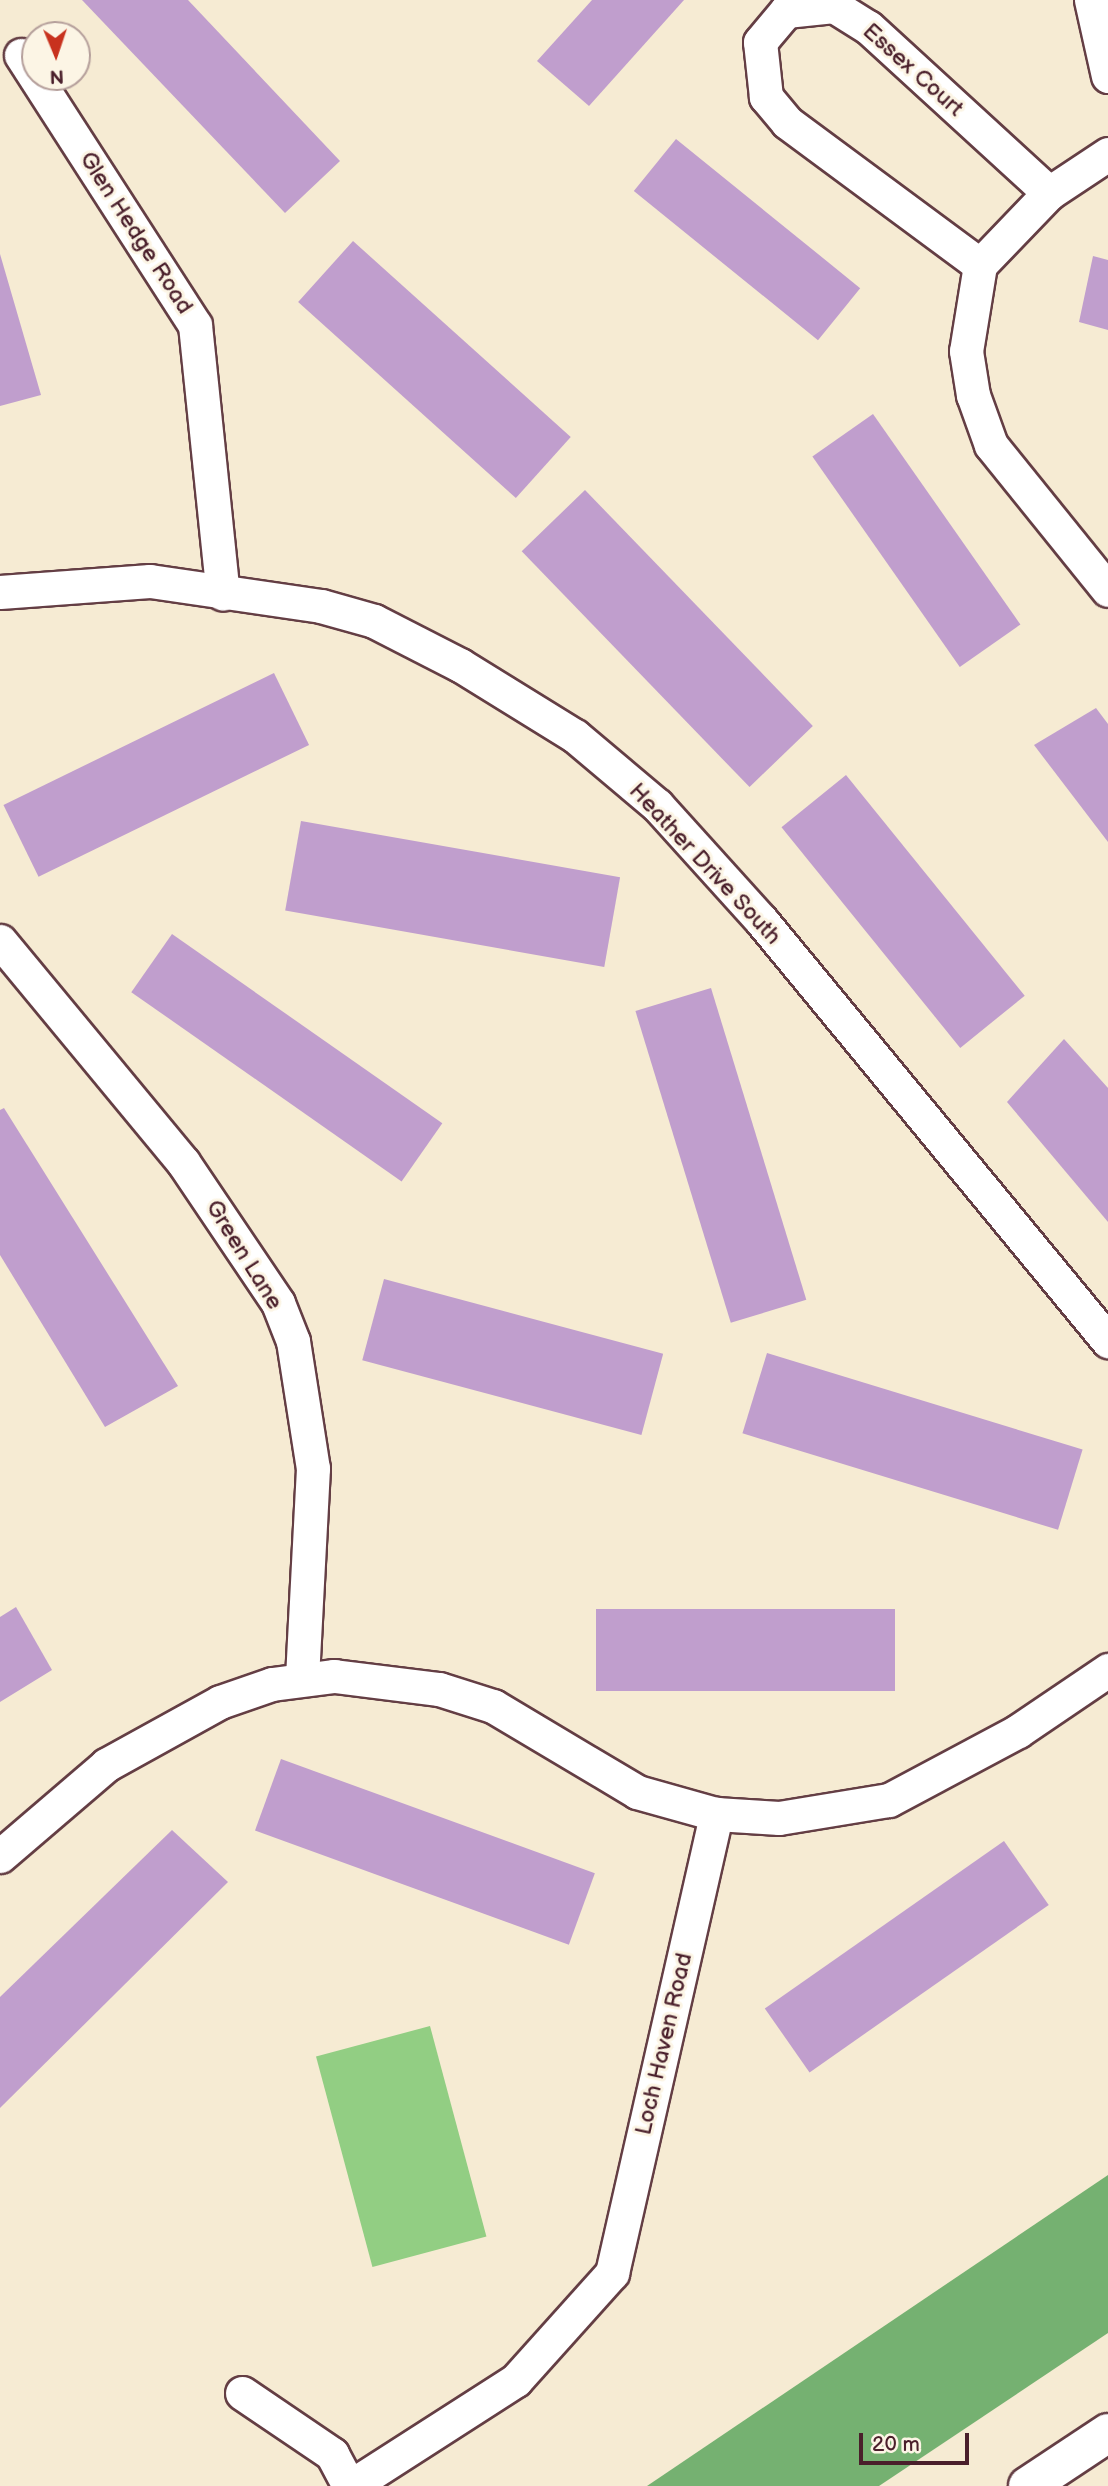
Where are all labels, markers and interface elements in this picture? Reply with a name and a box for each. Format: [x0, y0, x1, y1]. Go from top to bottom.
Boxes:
street label: Essex Court [857, 18, 969, 122]
north arrow [21, 21, 91, 91]
text: N [49, 64, 64, 87]
street label: Glen Hedge Road [73, 147, 199, 319]
street label: Heather Drive South [623, 777, 787, 951]
street label: Green Lane [200, 1195, 288, 1315]
street label: Loch Haven Road [630, 1950, 698, 2138]
scale bar [863, 2420, 973, 2464]
text: 20 m [872, 2432, 920, 2457]

